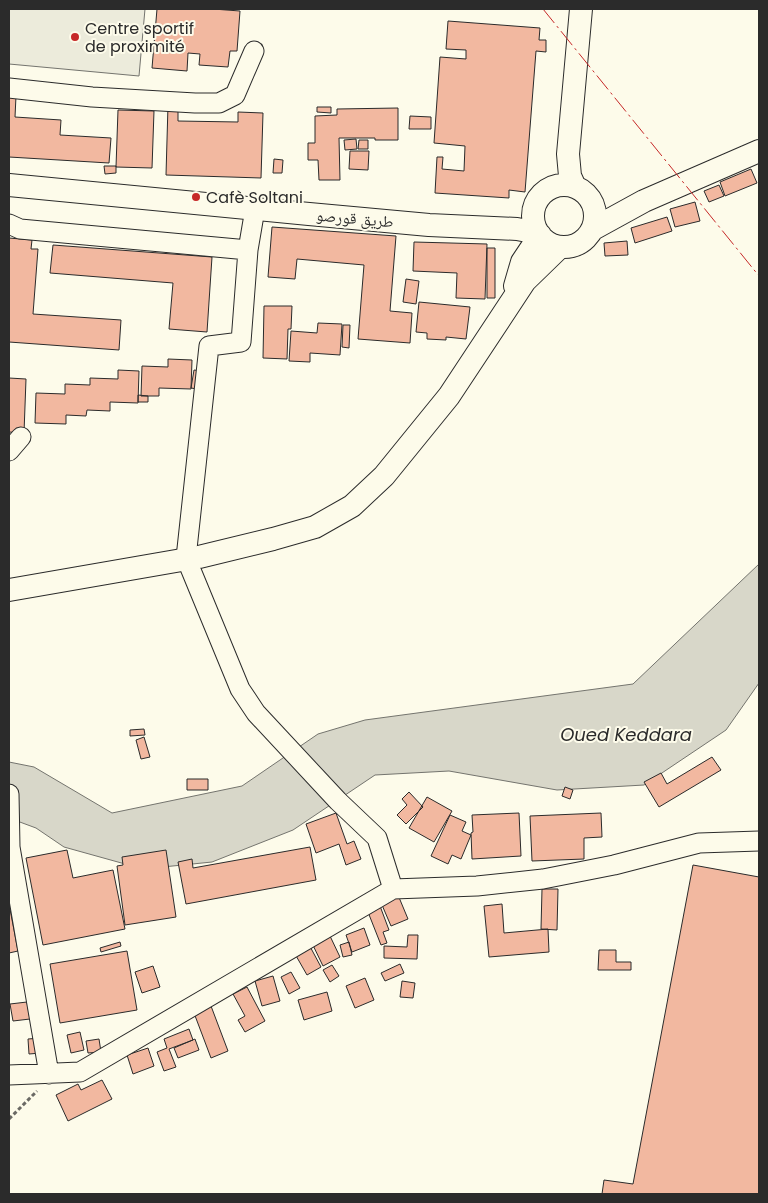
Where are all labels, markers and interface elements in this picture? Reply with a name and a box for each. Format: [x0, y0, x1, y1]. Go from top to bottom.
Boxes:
place label: Centre sportif de proximité [85, 17, 194, 58]
marker: Centre sportif de proximité [69, 31, 81, 43]
place label: Cafè Soltani [206, 186, 303, 209]
marker: Cafè Soltani [190, 191, 202, 203]
street label: طريق قورصو [315, 204, 395, 233]
water label: Oued Keddara [560, 722, 692, 747]

